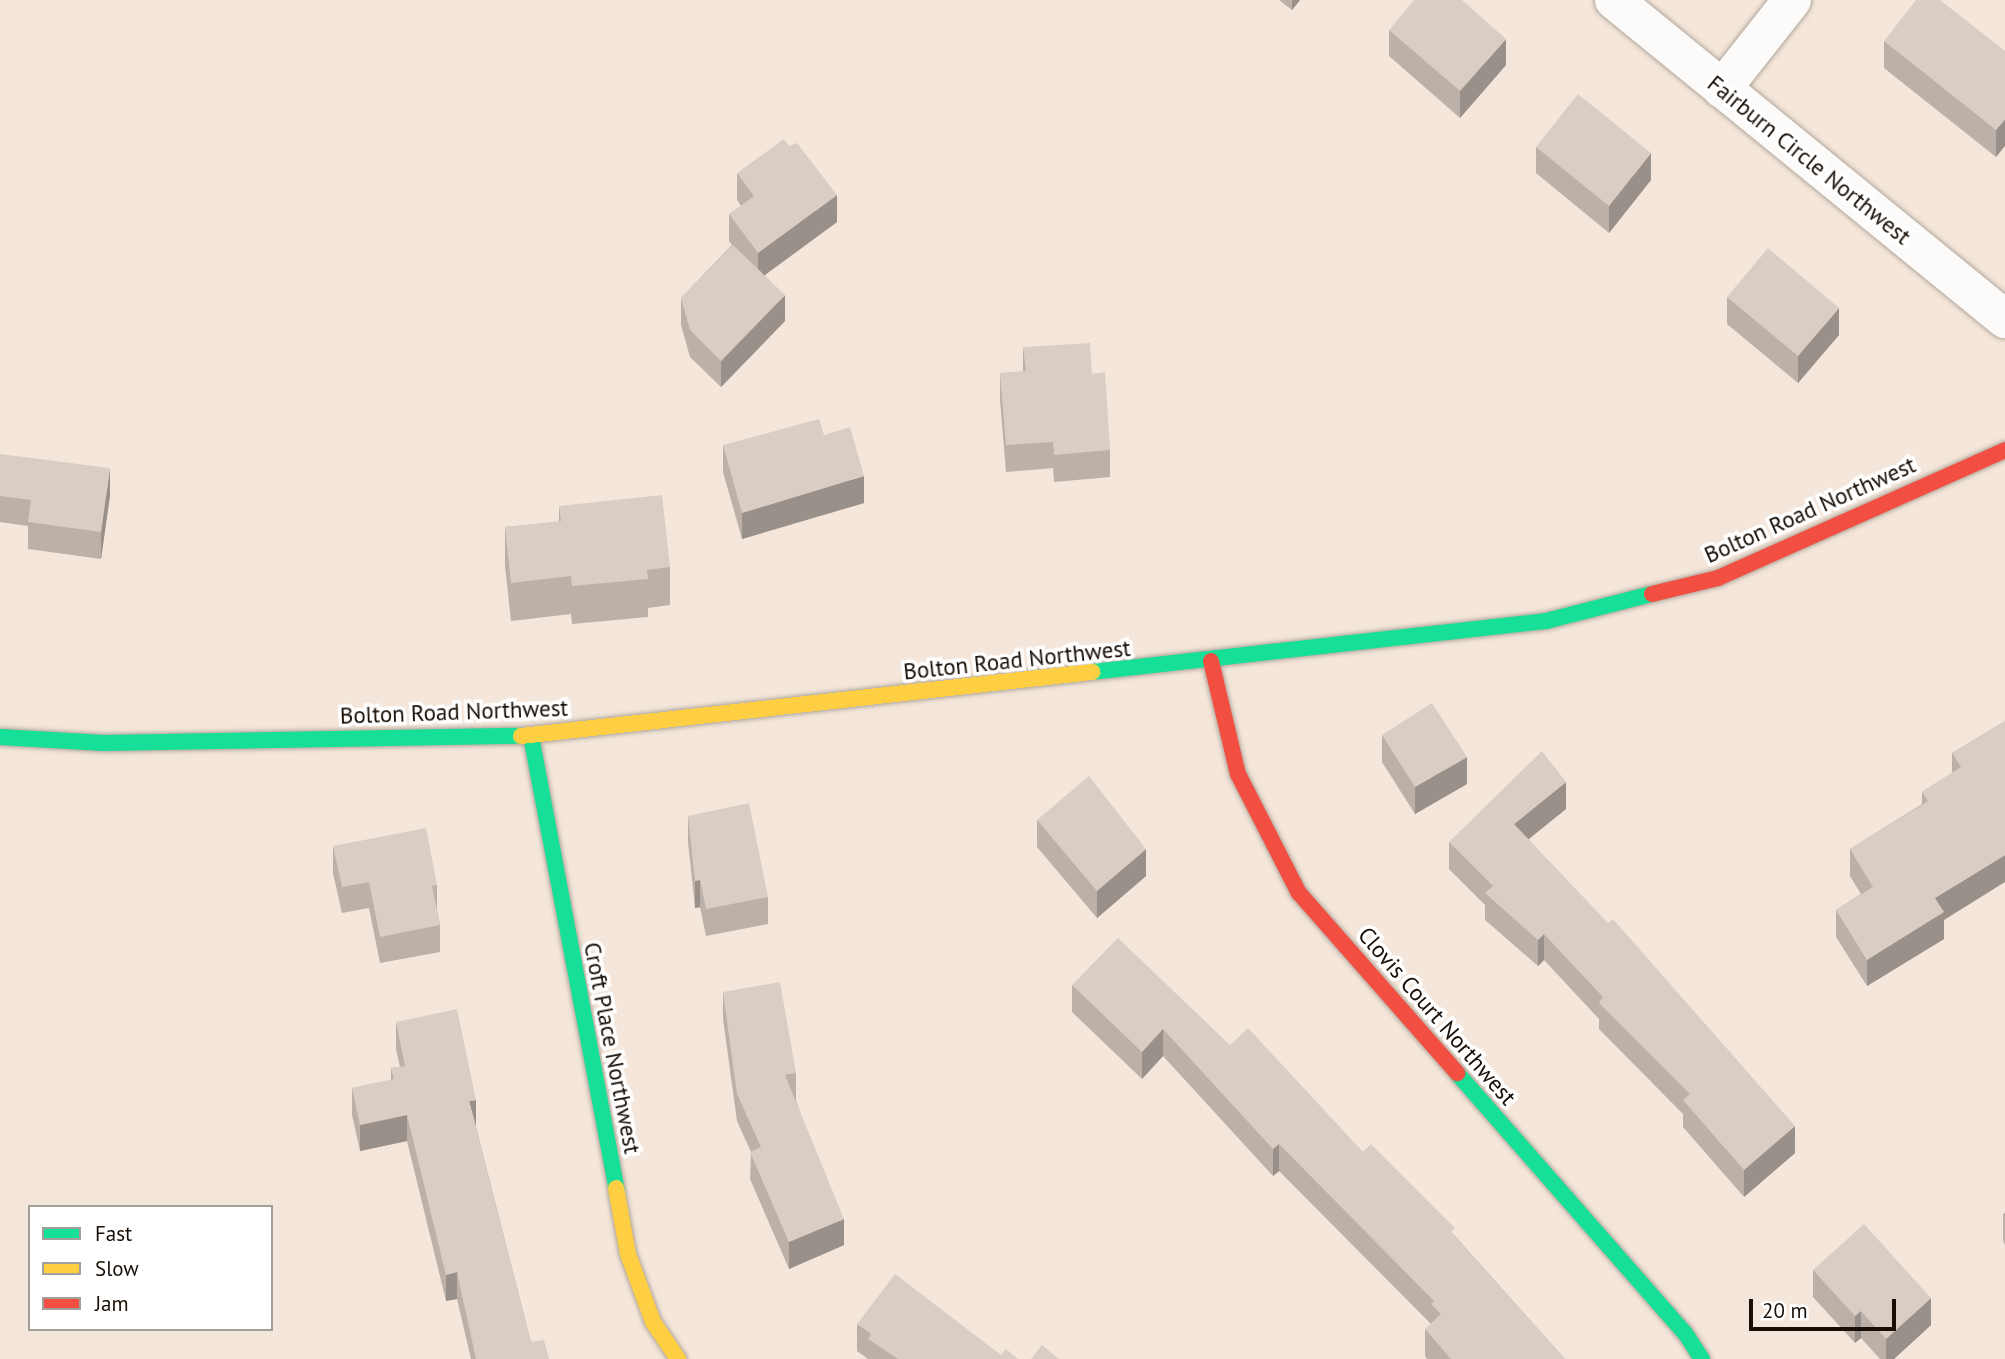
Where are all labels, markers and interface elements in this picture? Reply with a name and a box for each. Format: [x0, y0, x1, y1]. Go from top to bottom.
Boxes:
street label: Fairburn Circle Northwest [1702, 70, 1916, 250]
street label: Bolton Road Northwest [1700, 451, 1920, 569]
street label: Bolton Road Northwest [902, 634, 1132, 686]
street label: Bolton Road Northwest [339, 694, 569, 730]
street label: Clovis Court Northwest [1352, 921, 1522, 1111]
street label: Croft Place Northwest [578, 940, 646, 1156]
legend [28, 1205, 273, 1331]
text: Fast [95, 1220, 132, 1247]
text: Slow [95, 1255, 139, 1282]
scale bar [1753, 1286, 1900, 1330]
text: Jam [95, 1290, 129, 1317]
text: 20 m [1762, 1297, 1808, 1324]

